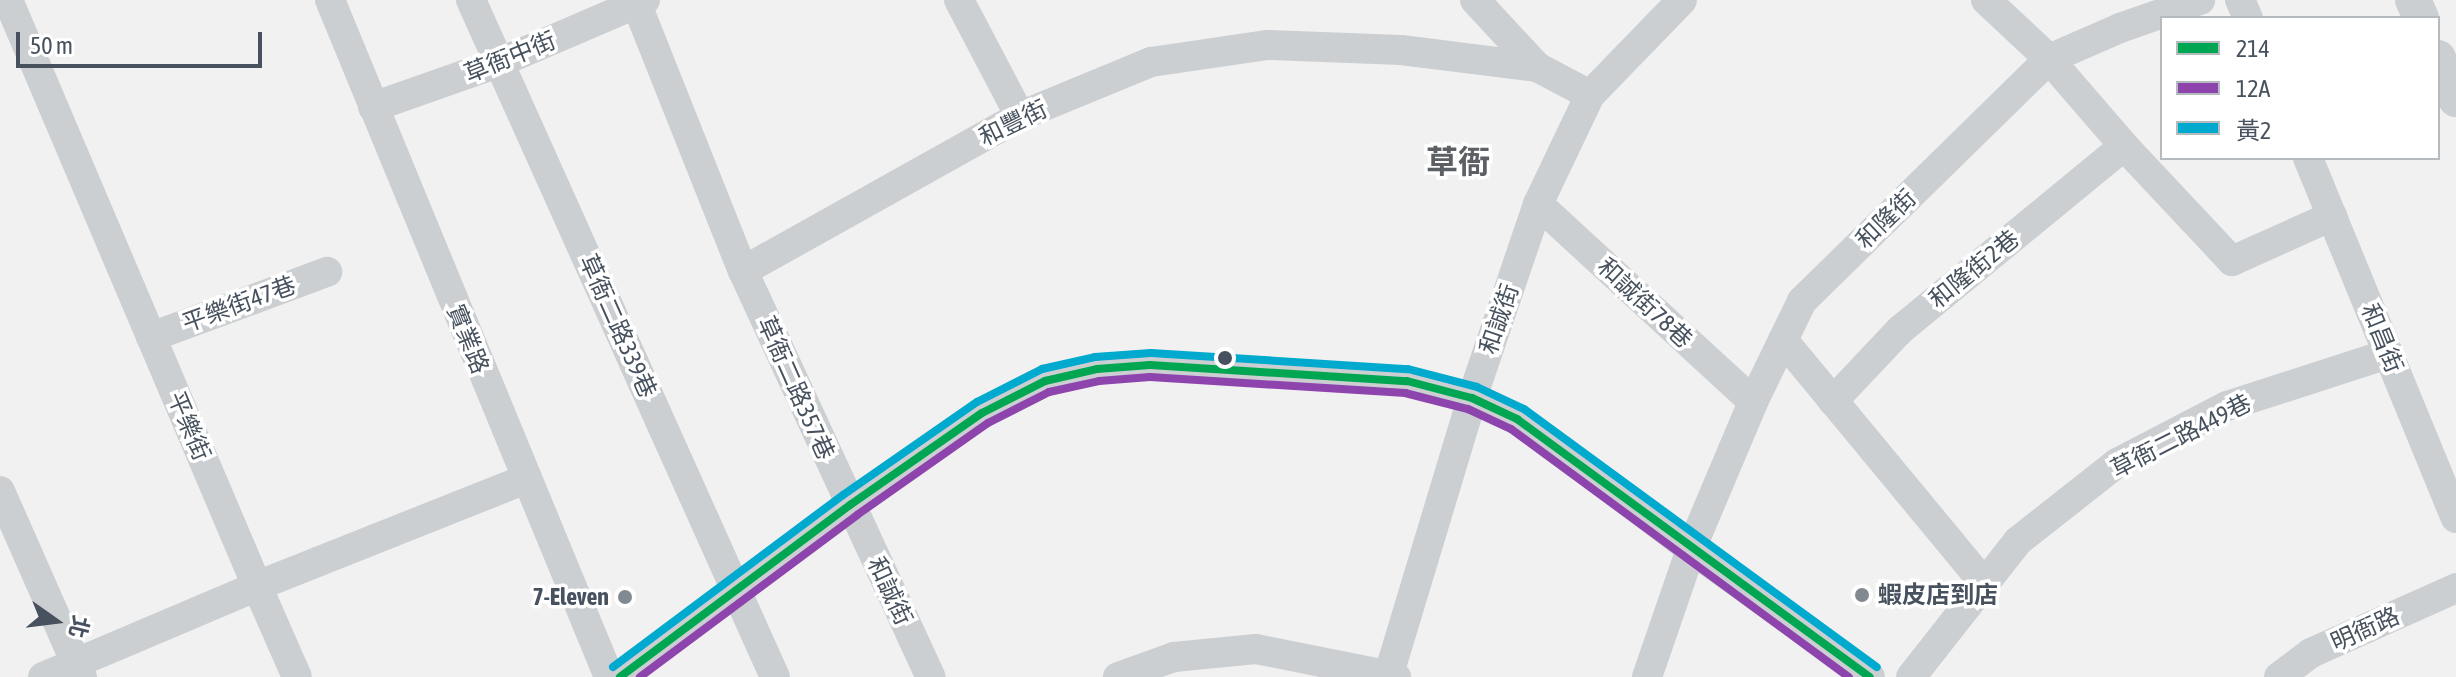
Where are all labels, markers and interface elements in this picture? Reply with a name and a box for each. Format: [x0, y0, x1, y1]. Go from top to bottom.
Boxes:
scale bar [20, 16, 266, 66]
legend [2160, 16, 2440, 160]
street label: 草衙中街 [460, 26, 560, 88]
text: 50 m [30, 32, 73, 59]
text: 214 [2236, 35, 2270, 62]
text: 12A [2236, 75, 2270, 102]
street label: 和豐街 [974, 94, 1052, 152]
text: 黃2 [2236, 117, 2271, 144]
district label: 草衙 [1426, 143, 1490, 181]
street label: 和隆街 [1850, 184, 1922, 254]
street label: 和隆街2巷 [1923, 224, 2025, 314]
street label: 草衙二路339巷 [574, 250, 662, 402]
street label: 和誠街78巷 [1592, 252, 1698, 354]
street label: 平樂街47巷 [178, 270, 300, 338]
street label: 和誠街 [1474, 280, 1524, 358]
street label: 和昌街 [2355, 299, 2409, 377]
street label: 實業路 [441, 300, 495, 378]
street label: 草衙二路357巷 [752, 312, 840, 464]
unlabelled marker [1217, 350, 1233, 366]
street label: 平樂街 [162, 387, 216, 465]
street label: 草衙二路449巷 [2106, 388, 2256, 484]
street label: 和誠街 [862, 552, 918, 630]
north arrow [16, 581, 96, 661]
place label: 蝦皮店到店 [1878, 581, 1998, 609]
place label: 7-Eleven [533, 583, 609, 611]
marker: 蝦皮店到店 [1853, 586, 1871, 604]
marker: 7-Eleven [616, 588, 634, 606]
street label: 明衙路 [2326, 601, 2404, 657]
text: 北 [64, 613, 95, 641]

